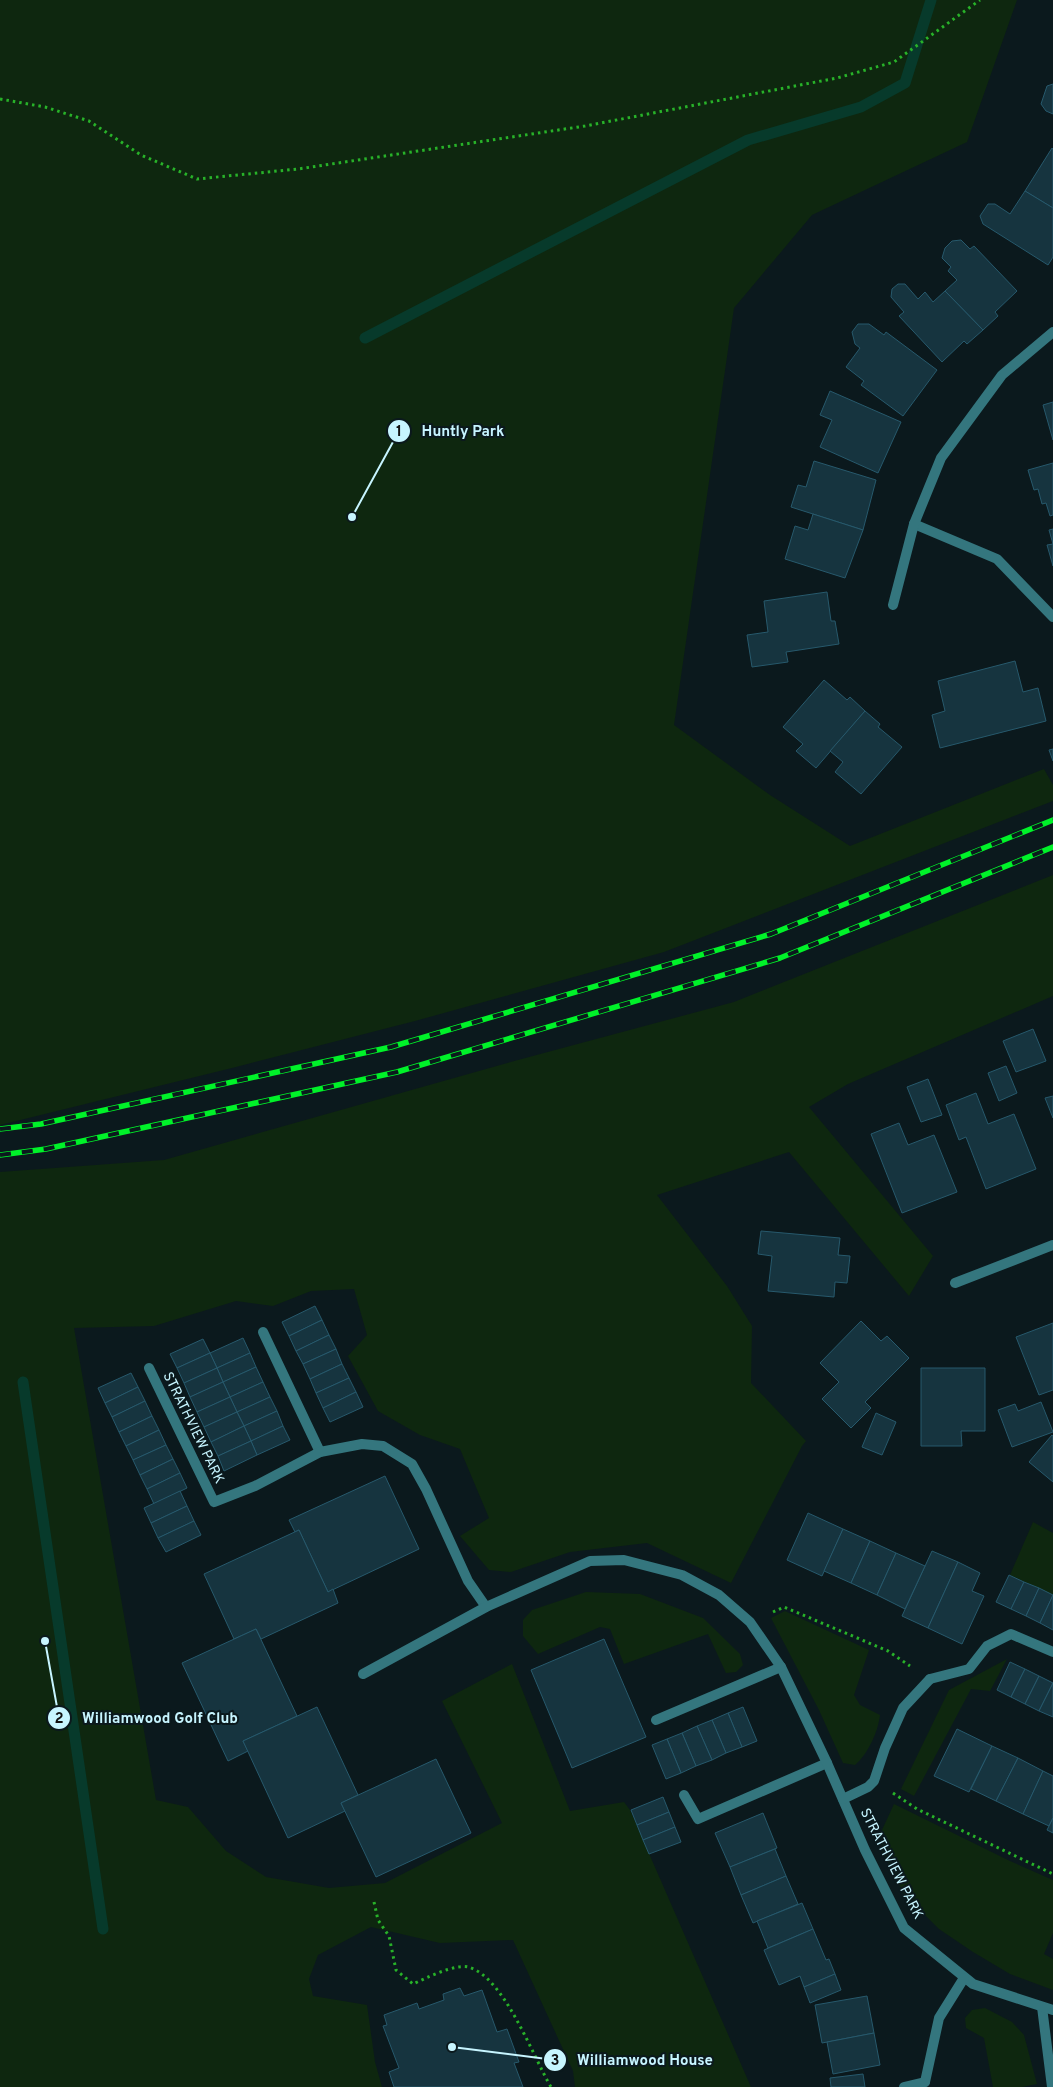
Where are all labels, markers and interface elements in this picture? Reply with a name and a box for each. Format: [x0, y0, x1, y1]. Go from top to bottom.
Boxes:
callout: Huntly Park [386, 416, 514, 446]
text: 1 [396, 423, 402, 442]
text: Huntly Park [422, 423, 504, 442]
street label: STRATHVIEW PARK [159, 1369, 227, 1487]
callout: Williamwood Golf Club [47, 1703, 248, 1733]
text: 2 [54, 1710, 64, 1729]
text: Williamwood Golf Club [82, 1710, 238, 1729]
street label: STRATHVIEW PARK [856, 1806, 926, 1922]
callout: Williamwood House [542, 2045, 723, 2075]
text: 3 [551, 2052, 560, 2071]
text: Williamwood House [577, 2052, 713, 2071]

